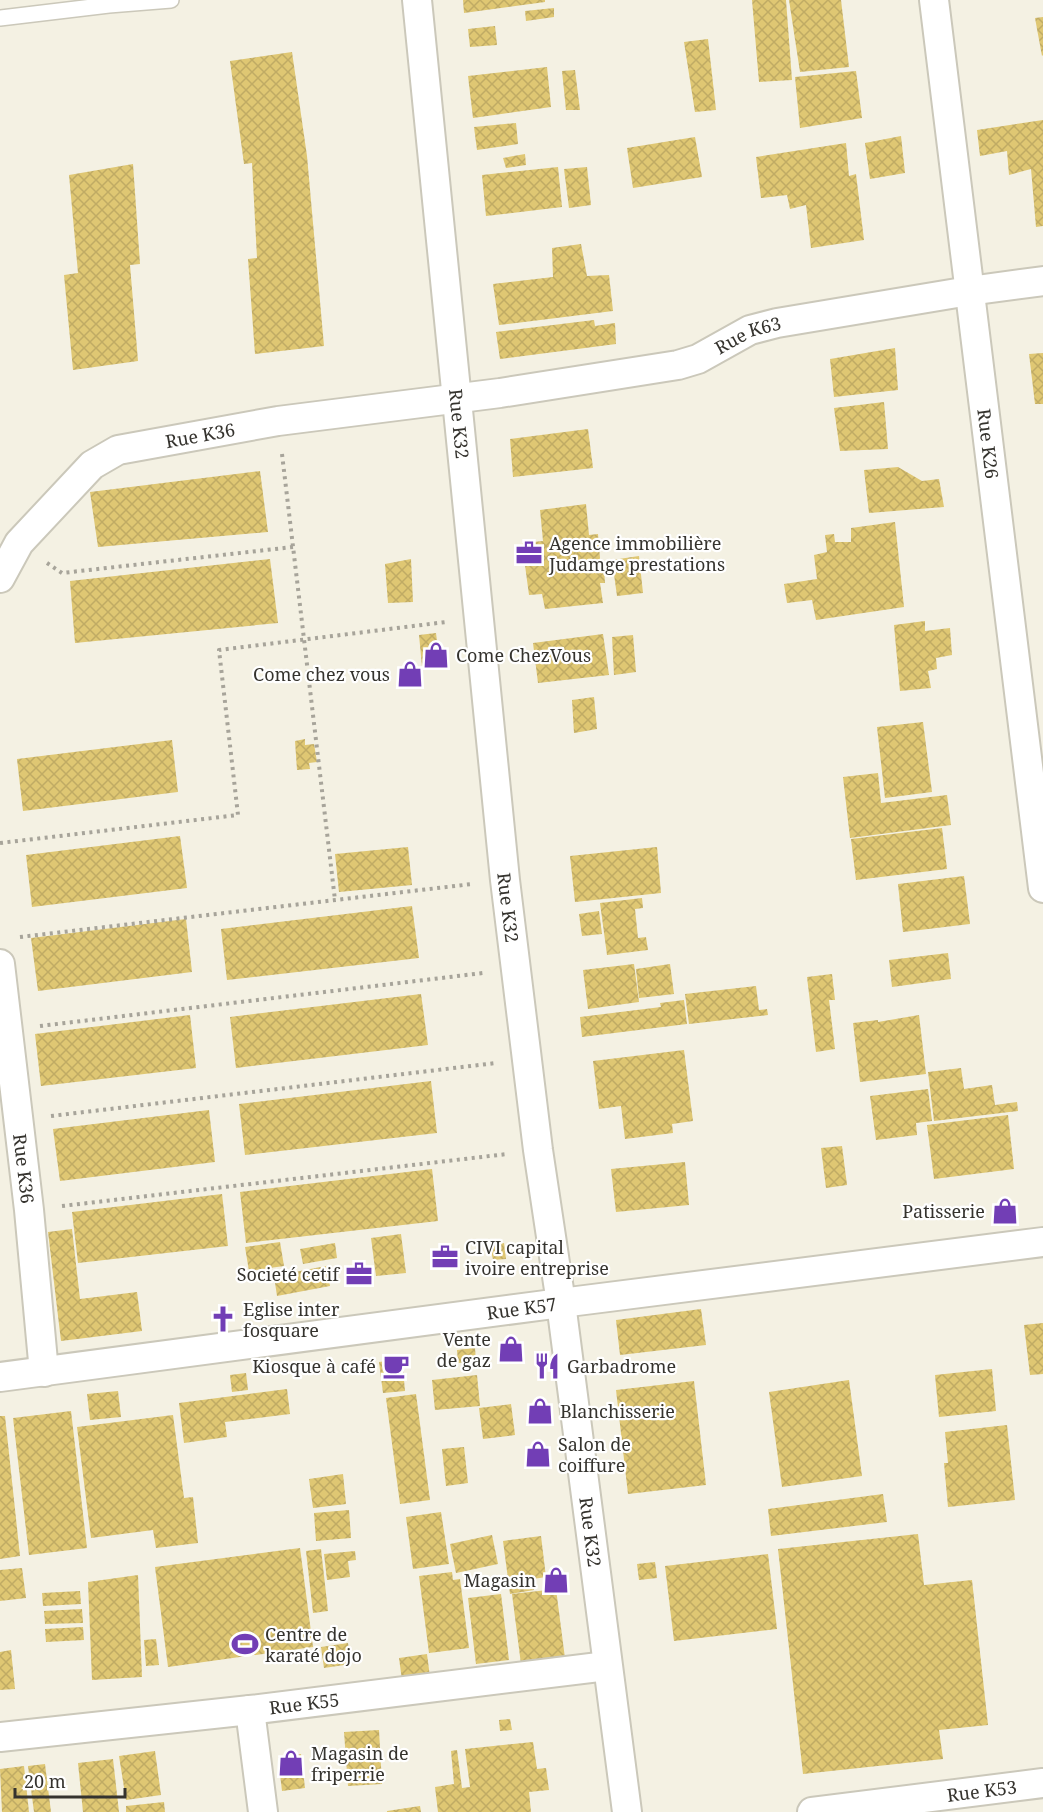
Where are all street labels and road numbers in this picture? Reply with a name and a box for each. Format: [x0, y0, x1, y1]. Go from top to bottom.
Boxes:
street label: Rue K63 [710, 310, 784, 359]
street label: Rue K32 [444, 388, 475, 460]
street label: Rue K26 [972, 407, 1005, 480]
street label: Rue K36 [163, 417, 237, 453]
street label: Rue K32 [492, 871, 525, 944]
street label: Rue K36 [8, 1132, 40, 1205]
street label: Rue K57 [485, 1292, 558, 1325]
street label: Rue K32 [574, 1496, 607, 1568]
street label: Rue K55 [268, 1687, 340, 1720]
street label: Rue K53 [945, 1774, 1018, 1807]

